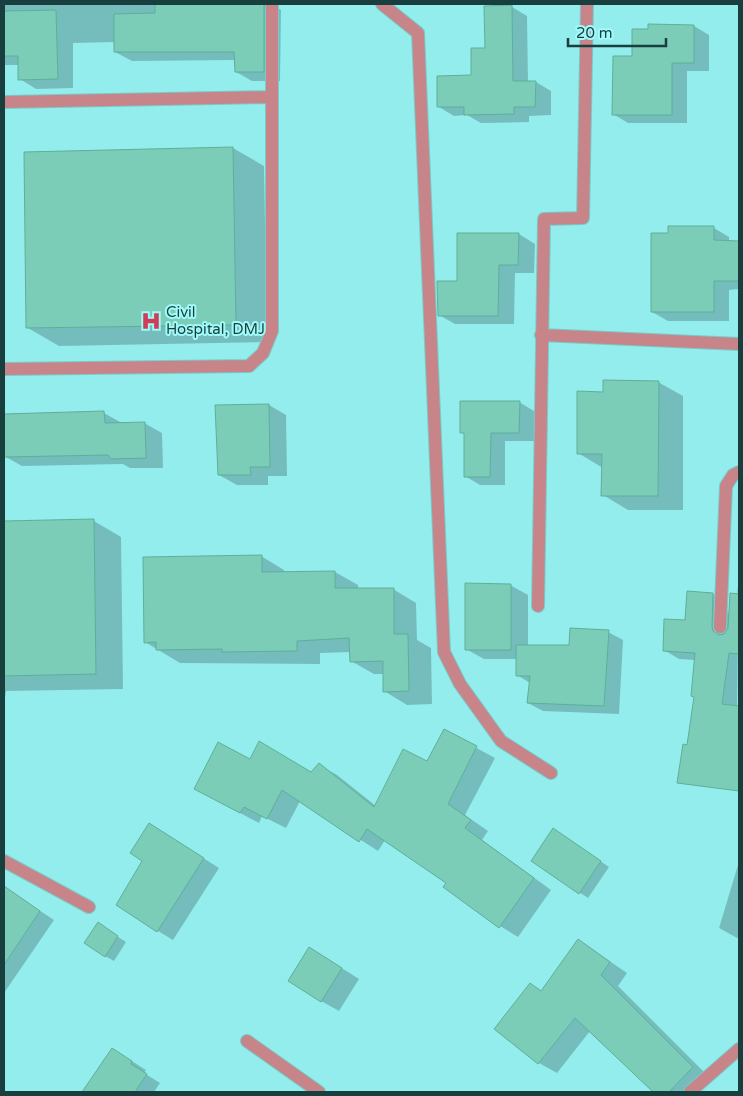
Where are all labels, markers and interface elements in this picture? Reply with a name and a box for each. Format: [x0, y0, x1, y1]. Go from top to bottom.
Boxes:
scale bar [568, 15, 666, 47]
text: 20 m [576, 24, 613, 42]
place label: Civil Hospital, DMJ [166, 303, 265, 338]
hospital icon: Civil Hospital, DMJ [140, 310, 162, 332]

